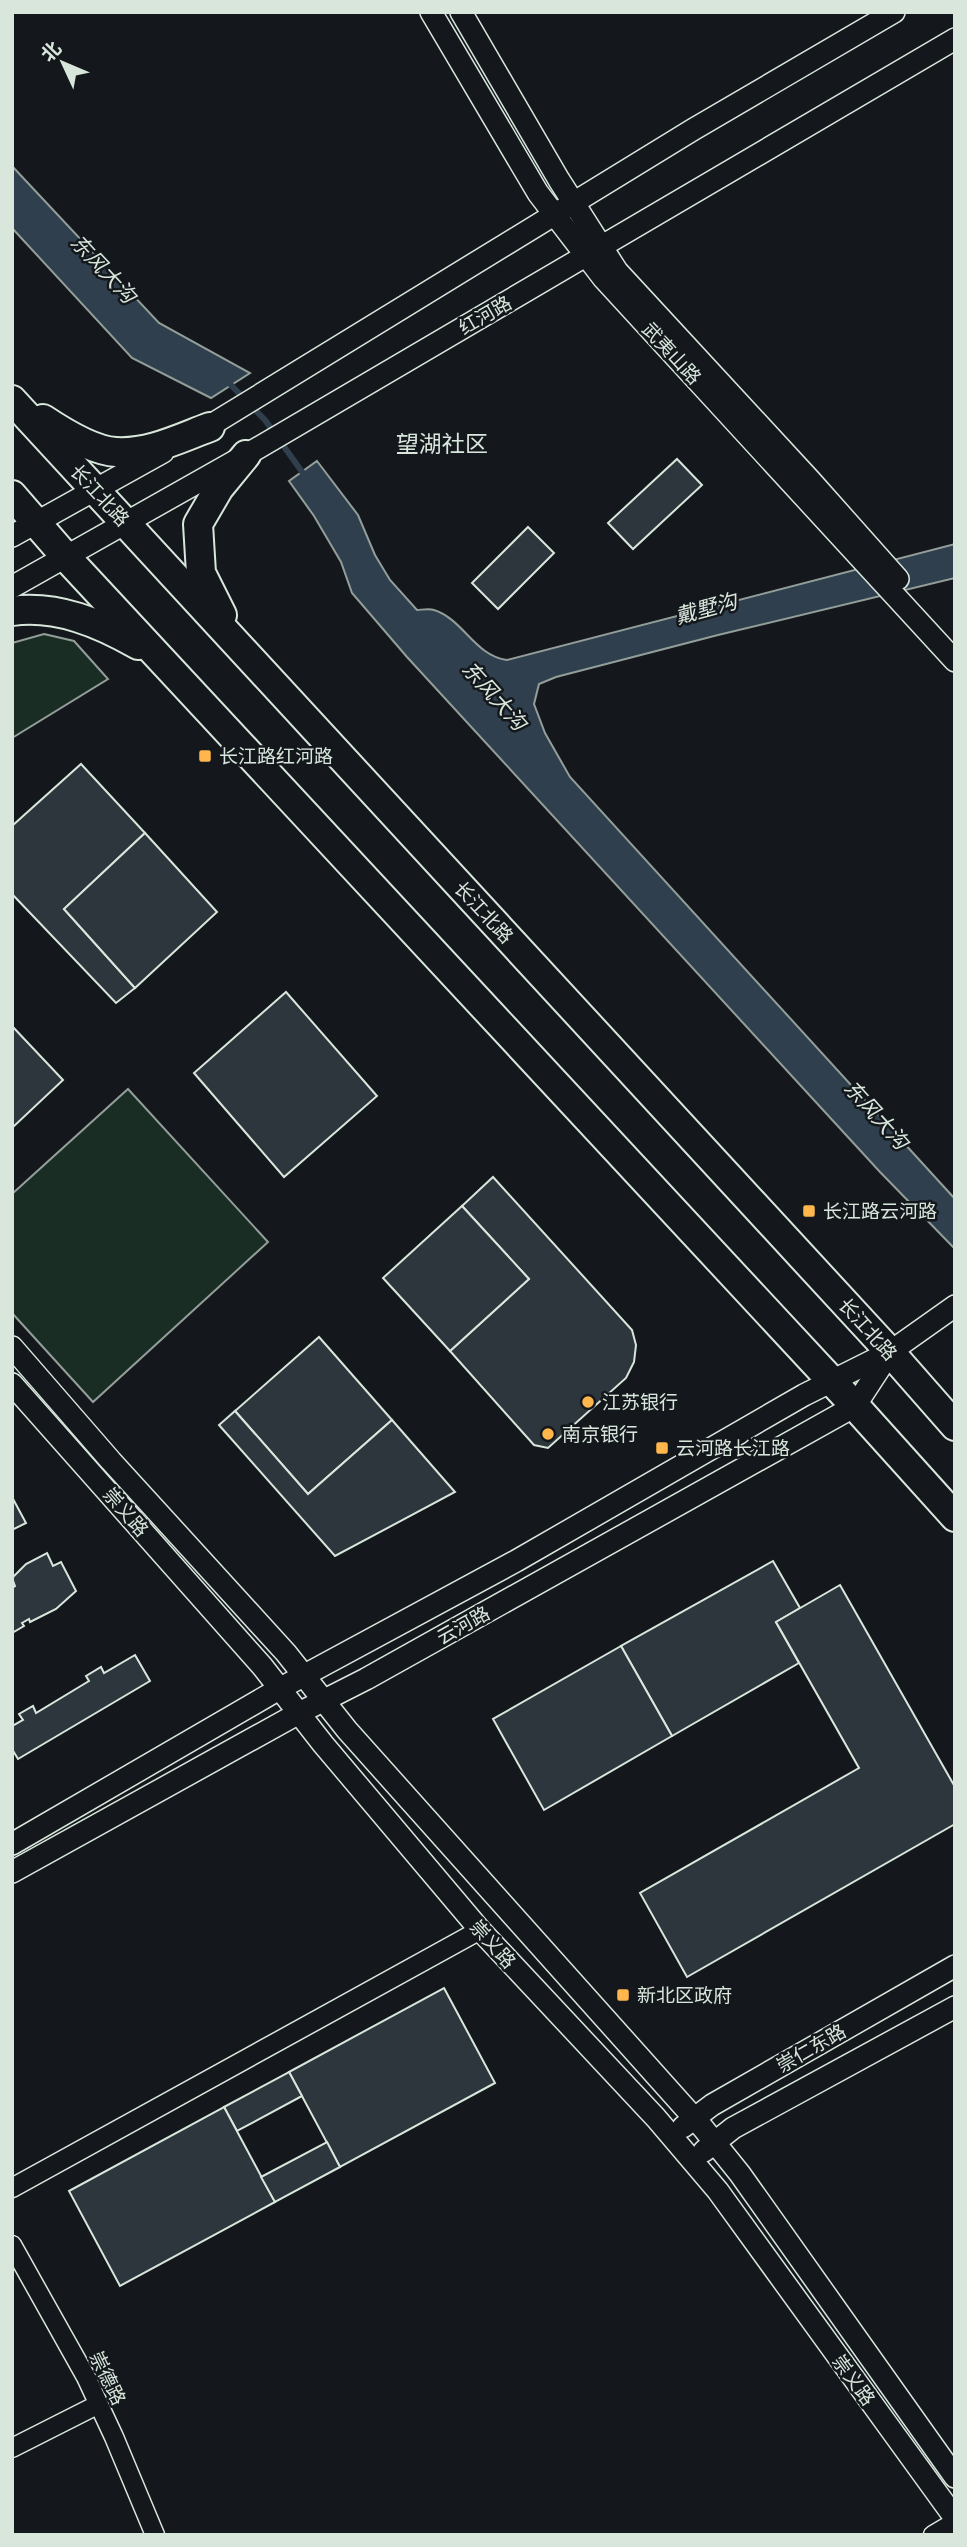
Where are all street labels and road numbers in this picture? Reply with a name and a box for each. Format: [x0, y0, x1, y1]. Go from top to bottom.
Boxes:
street label: 红河路 [454, 290, 516, 340]
street label: 武夷山路 [637, 317, 707, 389]
street label: 长江北路 [65, 459, 135, 531]
street label: 长江北路 [449, 876, 519, 948]
street label: 长江北路 [834, 1293, 902, 1365]
street label: 崇义路 [98, 1483, 154, 1541]
street label: 云河路 [432, 1601, 494, 1649]
street label: 崇义路 [465, 1915, 521, 1973]
street label: 崇仁东路 [772, 2019, 850, 2077]
street label: 崇德路 [85, 2347, 131, 2409]
street label: 崇义路 [828, 2350, 880, 2410]

